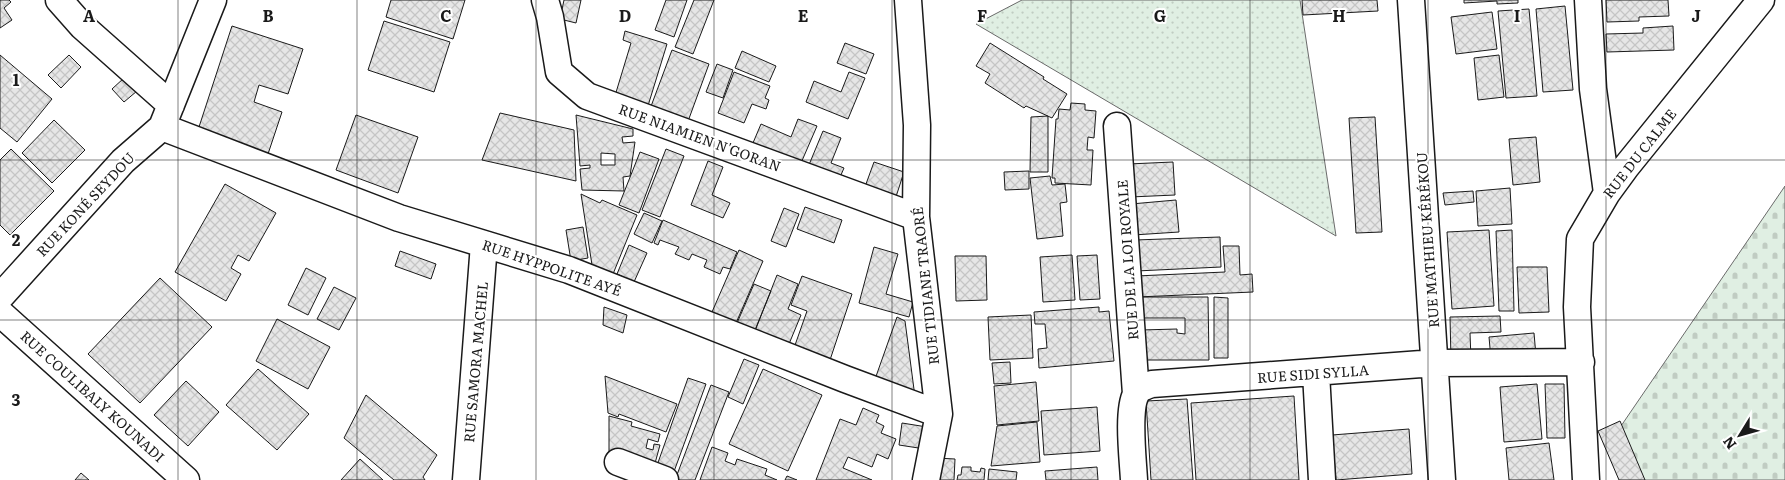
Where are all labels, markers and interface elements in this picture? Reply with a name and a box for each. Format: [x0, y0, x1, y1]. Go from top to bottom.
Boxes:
text: A [83, 3, 95, 27]
text: B [262, 3, 274, 27]
text: C [440, 3, 452, 27]
text: D [619, 3, 631, 27]
text: E [798, 3, 809, 27]
text: F [977, 3, 987, 27]
text: G [1154, 3, 1166, 27]
text: H [1332, 3, 1346, 27]
text: I [1514, 3, 1520, 27]
text: J [1691, 3, 1701, 27]
text: 1 [13, 67, 20, 91]
street label: RUE NIAMIEN N'GORAN [616, 98, 784, 176]
street label: RUE DU CALME [1598, 104, 1680, 202]
street label: RUE KONÉ SEYDOU [31, 147, 139, 261]
street label: RUE MATHIEU KÉRÉKOU [1411, 151, 1443, 329]
street label: RUE DE LA LOI ROYALE [1111, 179, 1143, 341]
street label: RUE TIDIANE TRAORÉ [907, 206, 943, 366]
text: 2 [12, 227, 21, 251]
street label: RUE HYPPOLITE AYÉ [480, 234, 624, 300]
street label: RUE SAMORA MACHEL [458, 280, 492, 443]
street label: RUE COULIBALY KOUNADI [17, 326, 169, 466]
street label: RUE SIDI SYLLA [1256, 359, 1370, 387]
text: 3 [12, 387, 21, 411]
north arrow [1715, 410, 1765, 460]
text: N [1717, 433, 1740, 454]

